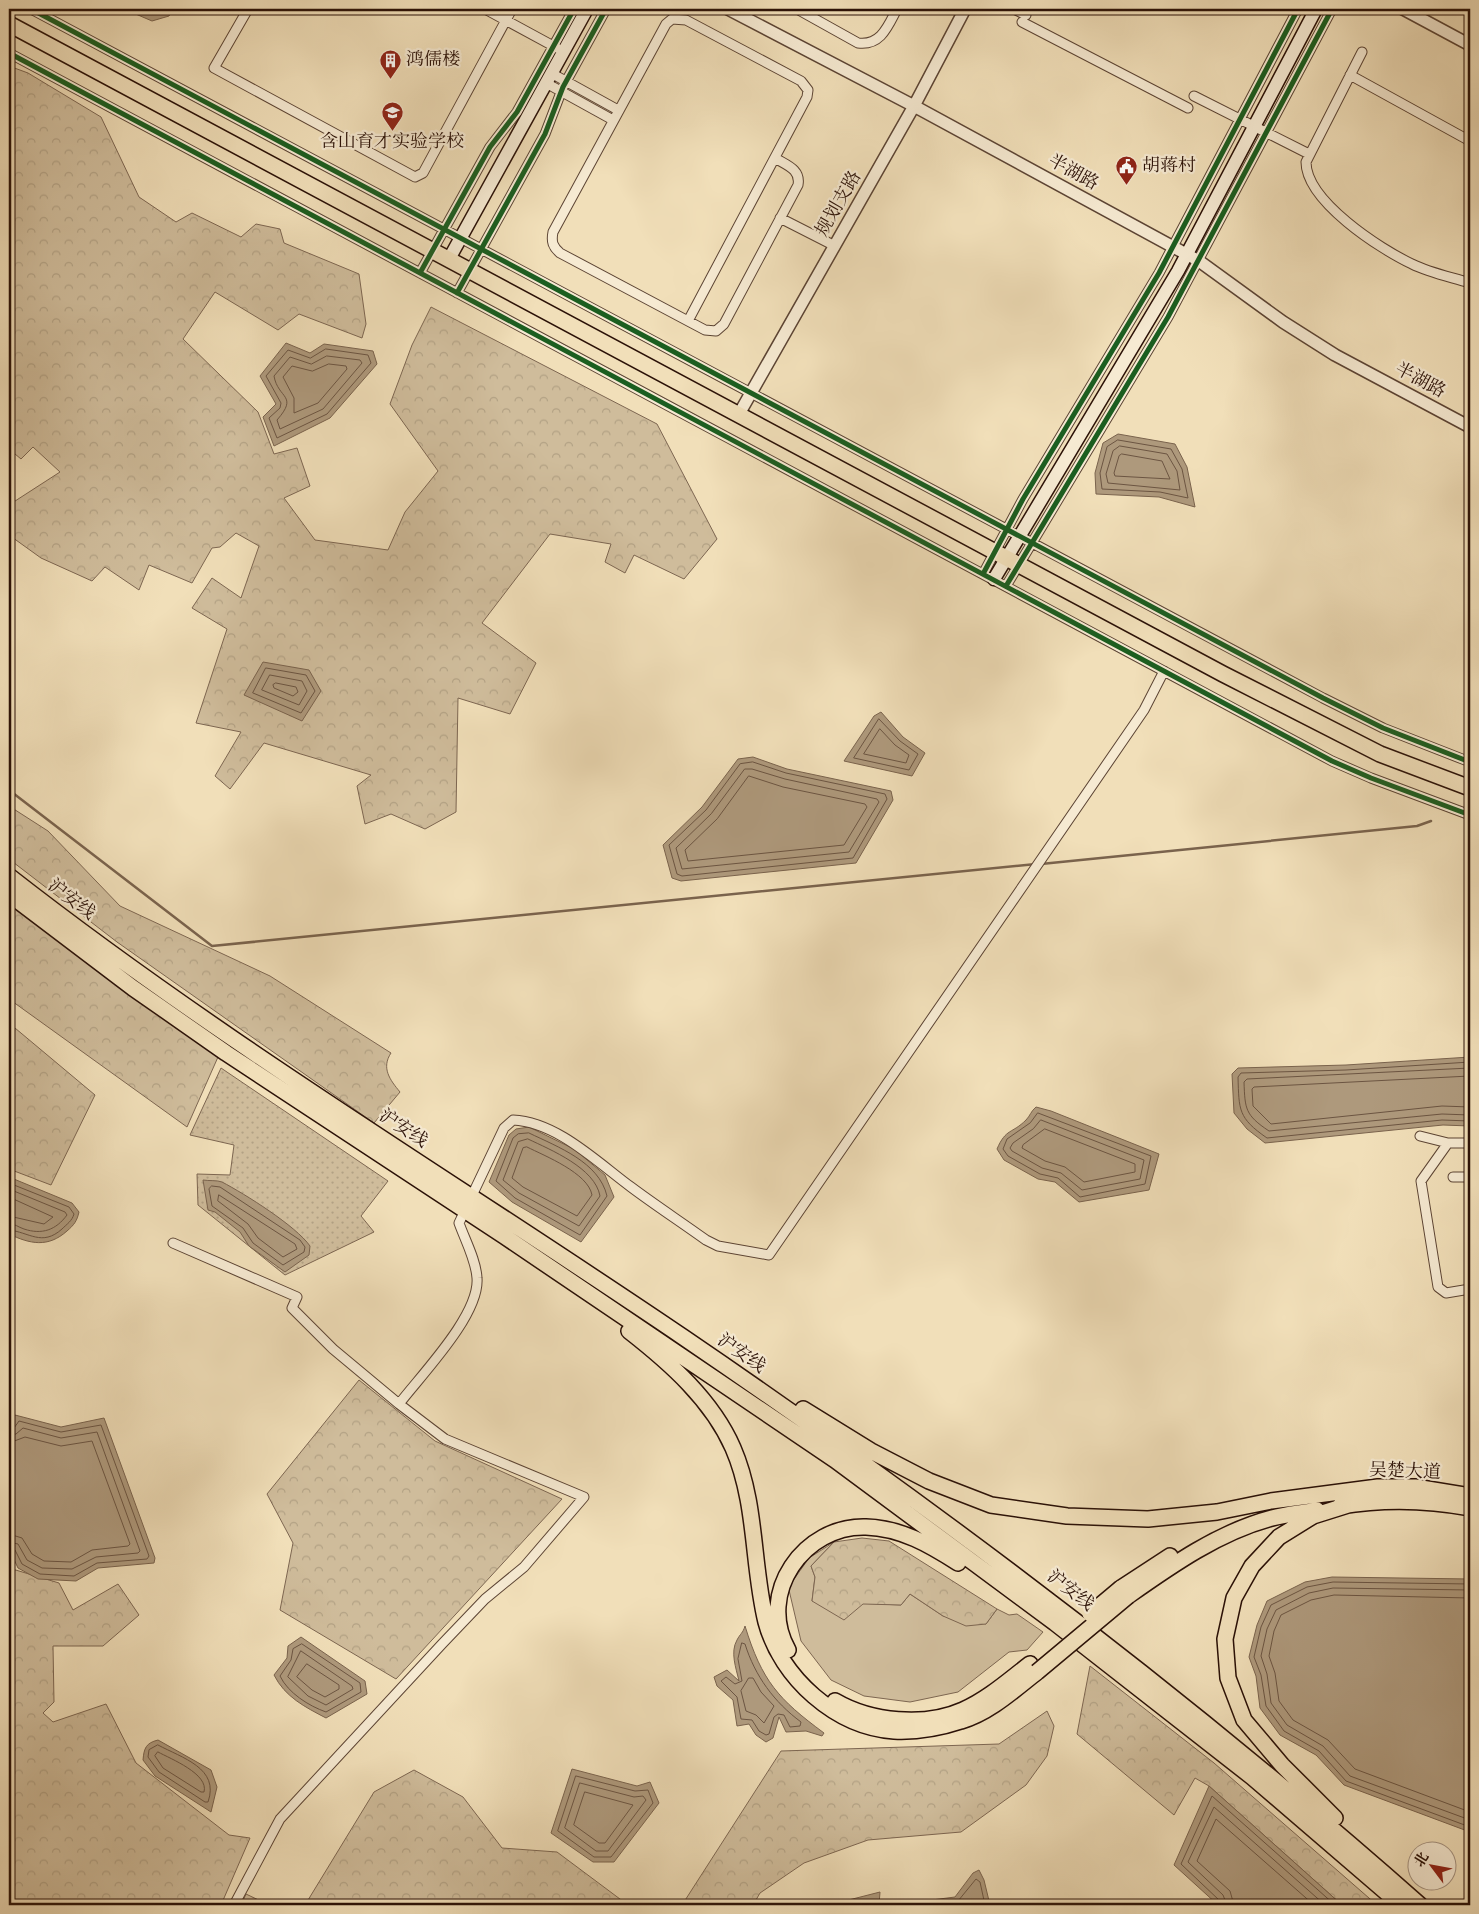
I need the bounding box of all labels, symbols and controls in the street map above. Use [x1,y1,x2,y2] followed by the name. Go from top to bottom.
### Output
[378,48,402,79] building icon: 鸿儒楼
[406,48,460,73] place label: 鸿儒楼
[380,100,404,131] school or university icon: 含山育才实验学校
[320,130,464,155] place label: 含山育才实验学校
[1043,149,1103,197] street label: 半湖路
[1114,154,1138,185] public building icon: 胡蒋村
[1142,154,1196,179] place label: 胡蒋村
[810,167,868,241] street label: 规划支路
[1390,357,1450,405] street label: 半湖路
[42,874,100,926] street label: 沪安线
[374,1104,432,1154] street label: 沪安线
[712,1328,770,1380] street label: 沪安线
[1369,1458,1441,1486] street label: 吴楚大道
[1041,1565,1099,1617] street label: 沪安线
[1406,1842,1456,1892] north arrow
[1410,1849,1434,1871] text: 北

